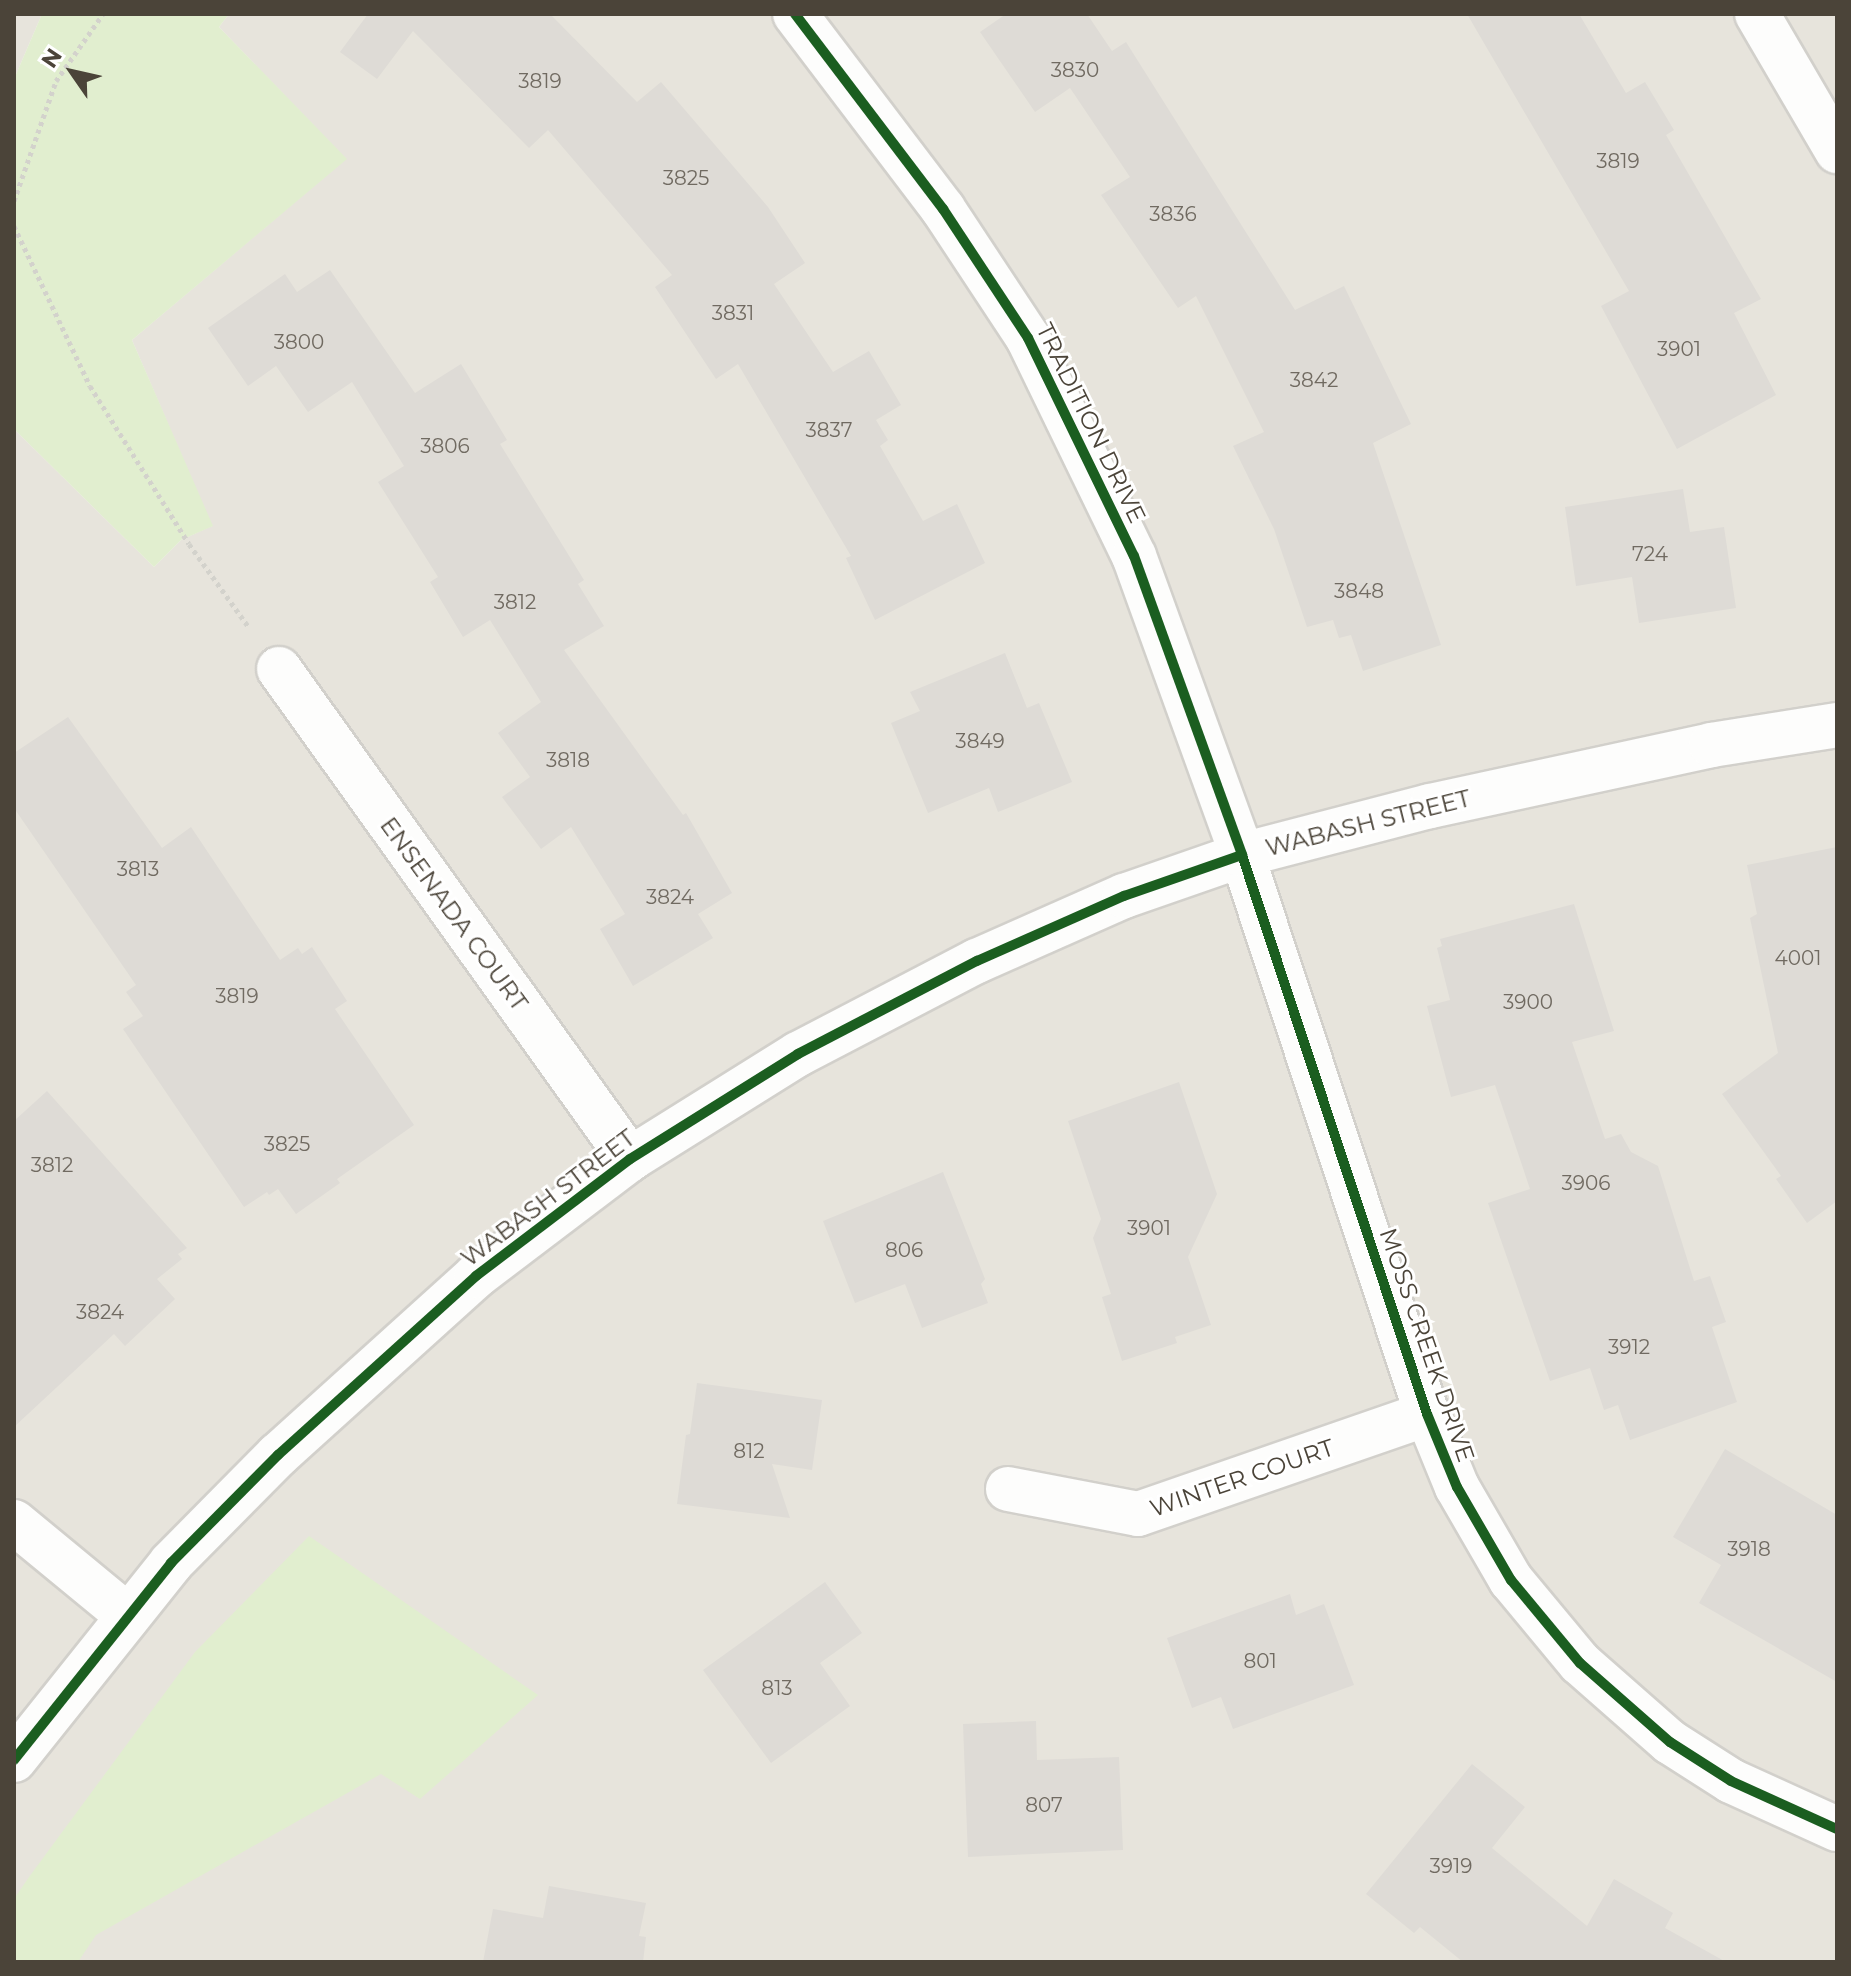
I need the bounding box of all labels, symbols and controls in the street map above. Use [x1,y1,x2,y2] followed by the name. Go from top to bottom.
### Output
[32,32,112,112] north arrow
[36,43,68,73] text: N
[1051,58,1099,82] house number: 3830
[518,69,562,93] house number: 3819
[1596,149,1640,173] house number: 3819
[663,166,709,190] house number: 3825
[1149,202,1197,226] house number: 3836
[712,301,754,325] house number: 3831
[1030,318,1152,528] street label: TRADITION DRIVE
[274,330,324,354] house number: 3800
[1657,337,1701,361] house number: 3901
[1290,368,1338,392] house number: 3842
[806,418,852,442] house number: 3837
[420,434,470,458] house number: 3806
[1632,542,1668,566] house number: 724
[1334,579,1384,603] house number: 3848
[494,590,536,614] house number: 3812
[955,729,1005,753] house number: 3849
[546,748,590,772] house number: 3818
[1262,784,1474,862] street label: WABASH STREET
[374,812,534,1016] street label: ENSENADA COURT
[117,857,159,881] house number: 3813
[646,885,694,909] house number: 3824
[1775,946,1821,970] house number: 4001
[215,984,259,1008] house number: 3819
[1503,990,1553,1014] house number: 3900
[455,1123,641,1273] street label: WABASH STREET
[264,1132,310,1156] house number: 3825
[31,1153,73,1177] house number: 3812
[1562,1171,1610,1195] house number: 3906
[1127,1216,1171,1240] house number: 3901
[1373,1224,1481,1466] street label: MOSS CREEK DRIVE
[885,1238,923,1262] house number: 806
[76,1300,124,1324] house number: 3824
[1608,1335,1650,1359] house number: 3912
[1146,1433,1338,1523] street label: WINTER COURT
[733,1439,765,1463] house number: 812
[1727,1537,1771,1561] house number: 3918
[1243,1649,1277,1673] house number: 801
[761,1676,793,1700] house number: 813
[1025,1793,1063,1817] house number: 807
[1430,1854,1472,1878] house number: 3919

